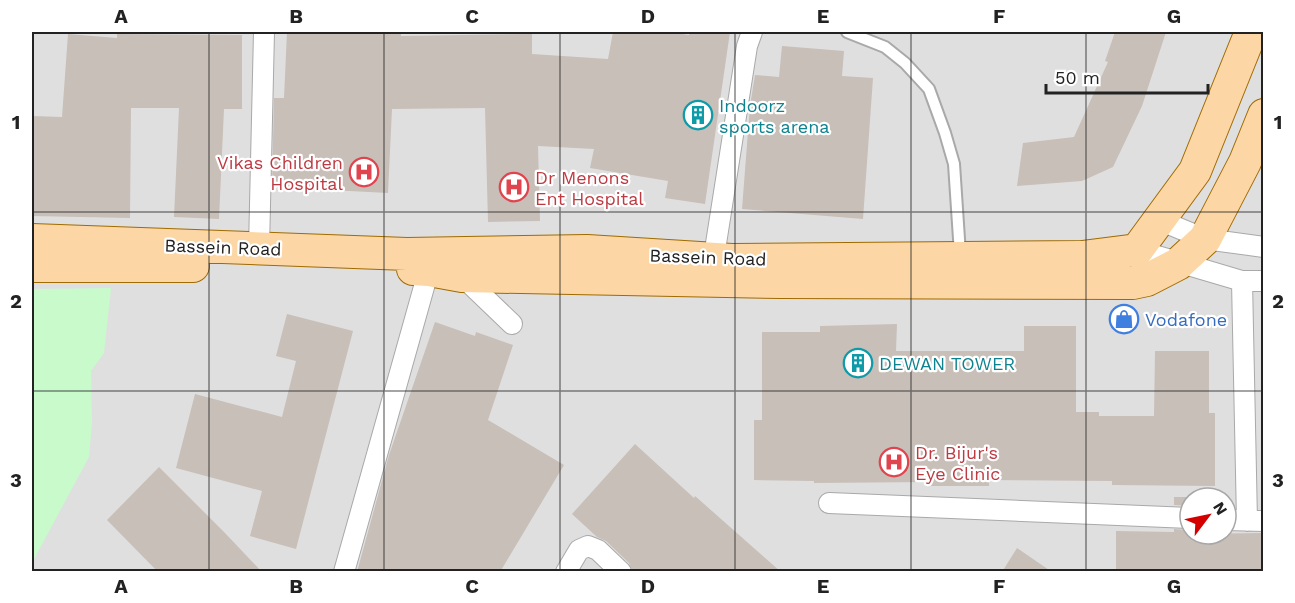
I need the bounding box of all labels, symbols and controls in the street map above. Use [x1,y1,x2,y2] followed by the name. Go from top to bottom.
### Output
[114,4,128,28] text: A
[289,4,303,28] text: B
[465,4,479,28] text: C
[641,4,655,28] text: D
[817,4,829,28] text: E
[993,4,1005,28] text: F
[1167,4,1181,28] text: G
[1046,57,1208,95] scale bar
[1055,67,1100,88] text: 50 m
[719,95,830,137] place label: Indoorz sports arena
[682,99,714,131] building icon: Indoorz sports arena
[12,110,20,134] text: 1
[1274,110,1282,134] text: 1
[217,152,343,194] place label: Vikas Children Hospital
[348,156,380,188] hospital icon: Vikas Children Hospital
[535,167,644,209] place label: Dr Menons Ent Hospital
[498,171,530,203] hospital icon: Dr Menons Ent Hospital
[164,234,282,260] street label: Bassein Road
[649,244,767,270] street label: Bassein Road
[10,289,22,313] text: 2
[1272,289,1284,313] text: 2
[1108,303,1140,335] shop icon: Vodafone
[1145,309,1227,330] place label: Vodafone
[842,347,874,379] building icon: DEWAN TOWER
[879,353,1015,374] place label: DEWAN TOWER
[915,442,1000,484] place label: Dr. Bijur's Eye Clinic
[878,446,910,478] hospital icon: Dr. Bijur's Eye Clinic
[10,468,22,492] text: 3
[1272,468,1284,492] text: 3
[1178,486,1238,546] north arrow
[1209,498,1231,518] text: N
[114,574,128,598] text: A
[289,574,303,598] text: B
[465,574,479,598] text: C
[641,574,655,598] text: D
[817,574,829,598] text: E
[993,574,1005,598] text: F
[1167,574,1181,598] text: G

